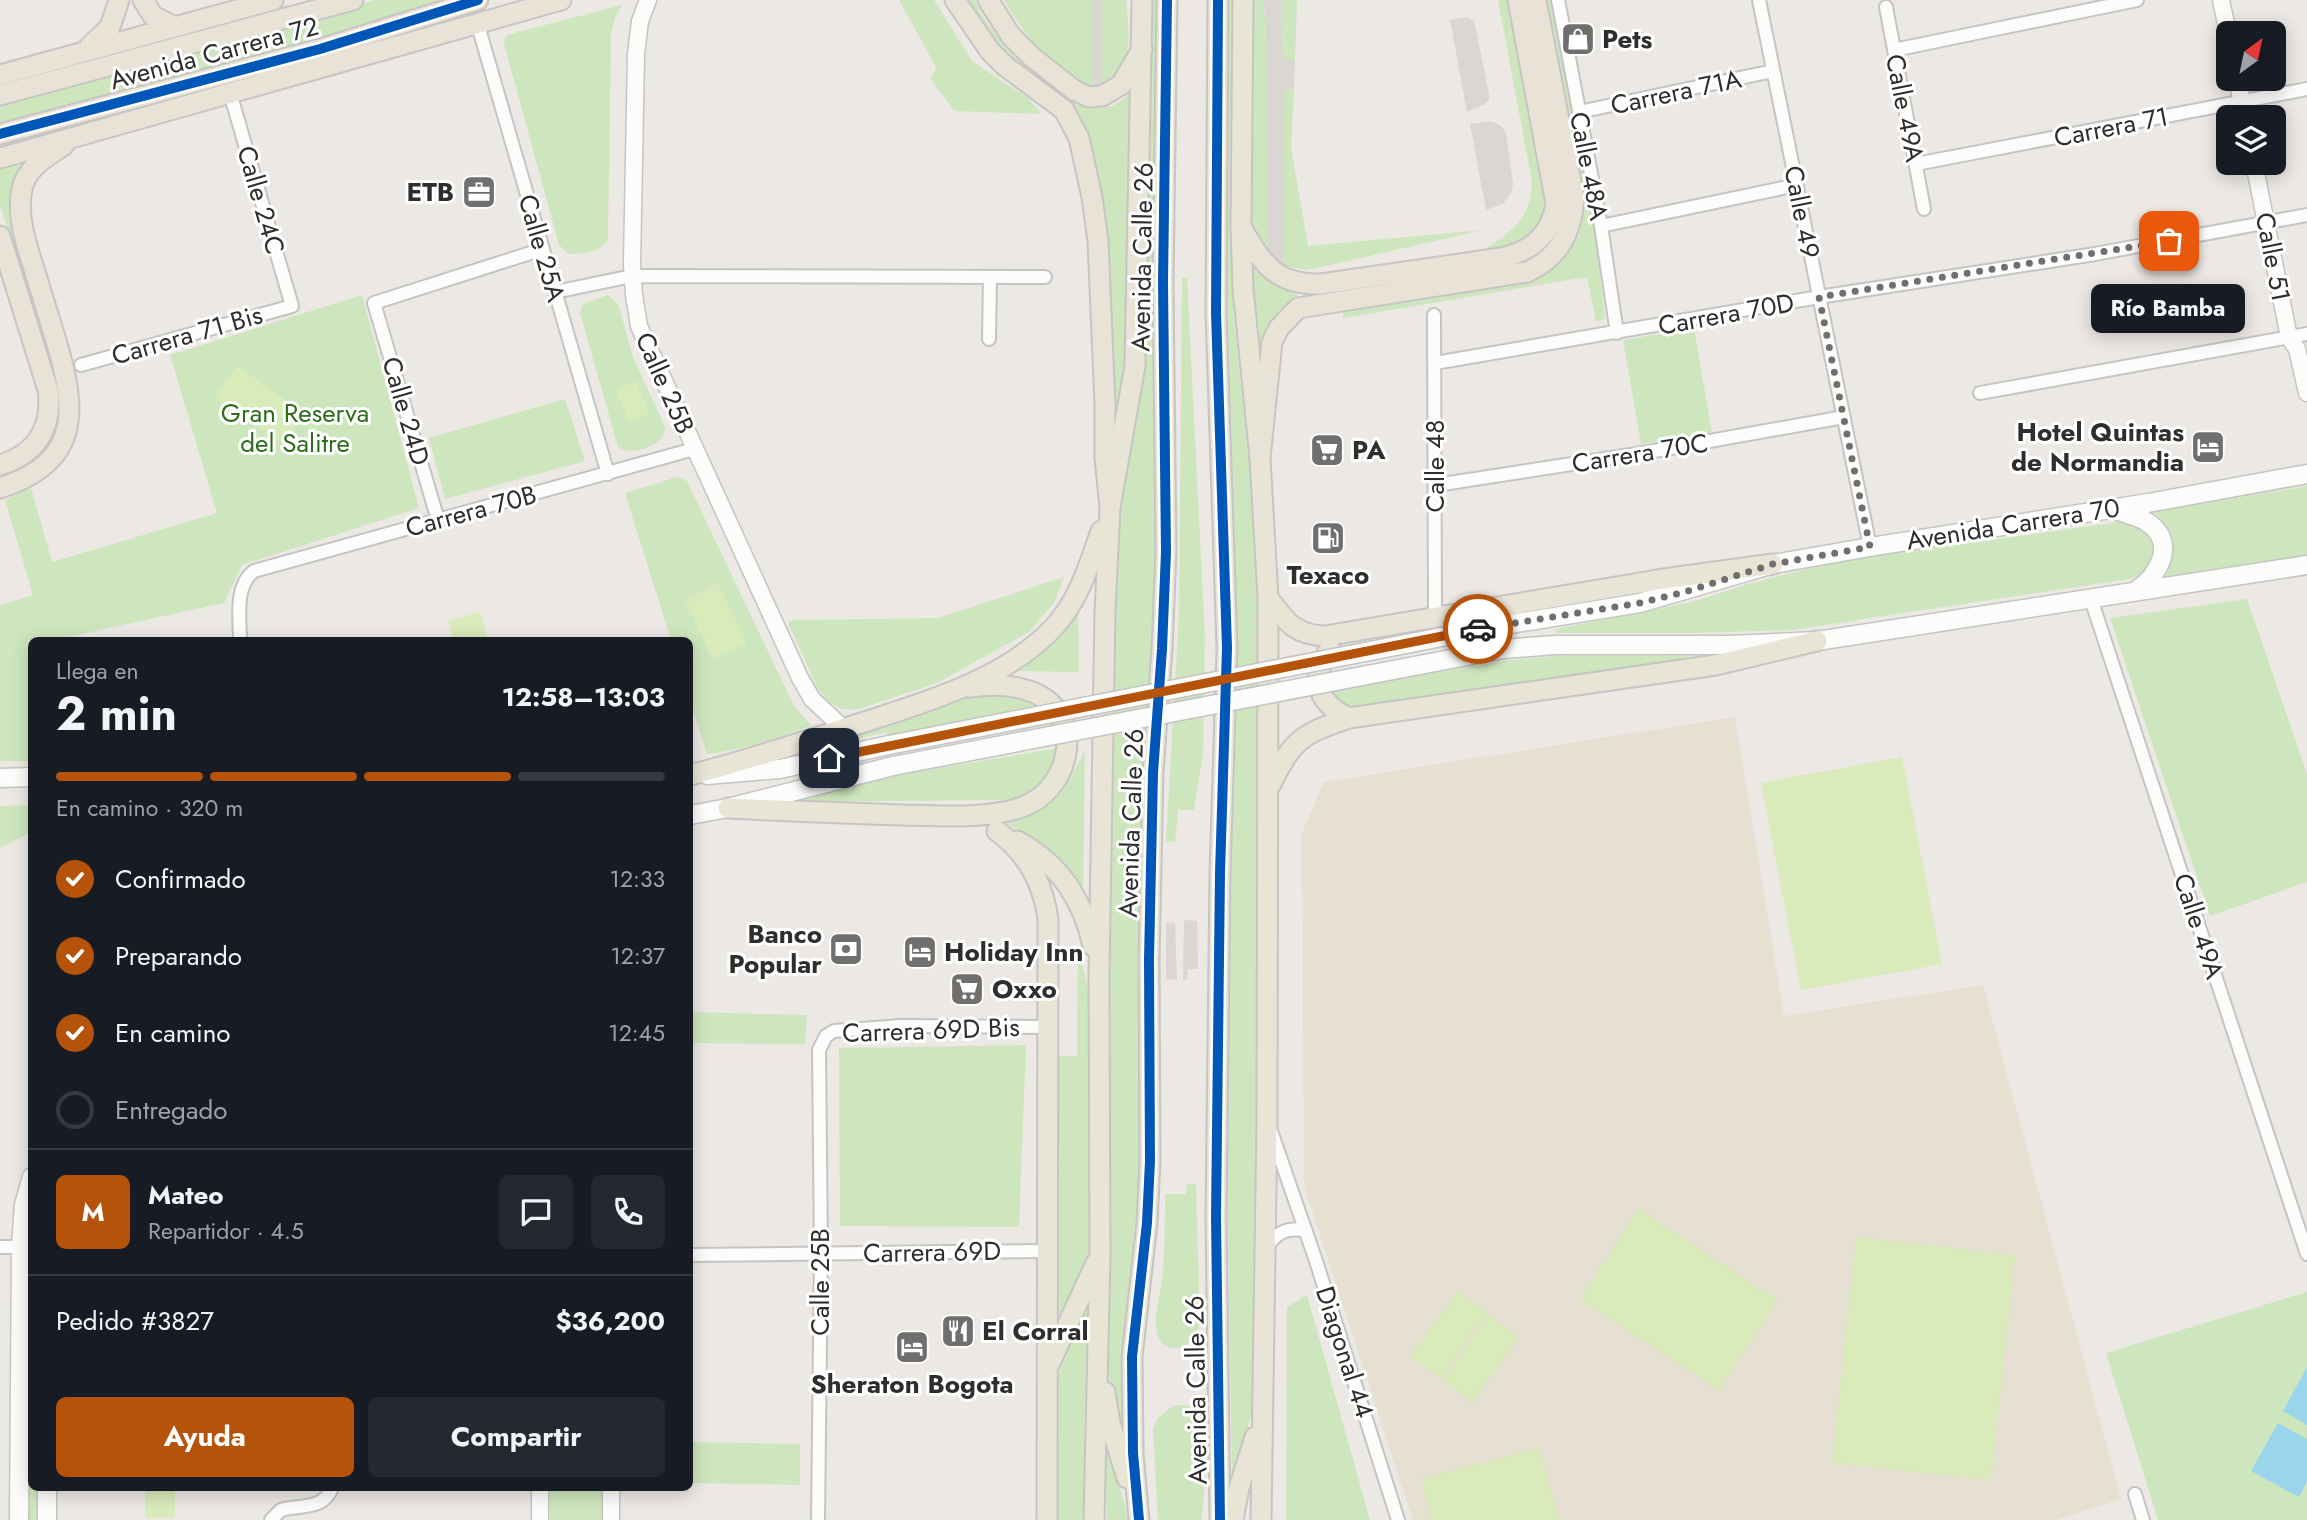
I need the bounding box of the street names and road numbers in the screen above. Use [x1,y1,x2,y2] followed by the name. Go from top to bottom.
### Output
[105,7,323,99] street label: Avenida Carrera 72
[1876,51,1934,166] street label: Calle 49A
[1607,59,1746,124] street label: Carrera 71A
[2051,97,2171,157] street label: Carrera 71
[1560,109,1618,224] street label: Calle 48A
[227,141,295,259] street label: Calle 24C
[1121,162,1163,352] street label: Avenida Calle 26
[1774,162,1830,262] street label: Calle 49
[509,190,576,307] street label: Calle 25A
[2246,209,2300,305] street label: Calle 51
[1655,283,1797,345] street label: Carrera 70D
[107,295,267,375] street label: Carrera 71 Bis
[626,326,704,440] street label: Calle 25B
[372,352,440,470] street label: Calle 24D
[1416,420,1454,512] street label: Calle 48
[1569,423,1711,483] street label: Carrera 70C
[401,475,541,547] street label: Carrera 70B
[1904,488,2122,560] street label: Avenida Carrera 70
[1109,728,1153,918] street label: Avenida Calle 26
[2164,868,2234,984] street label: Calle 49A
[842,1008,1020,1052] street label: Carrera 69D Bis
[801,1228,839,1336] street label: Calle 25B
[863,1232,1001,1272] street label: Carrera 69D
[1306,1281,1384,1423] street label: Diagonal 44
[1175,1295,1217,1485] street label: Avenida Calle 26

